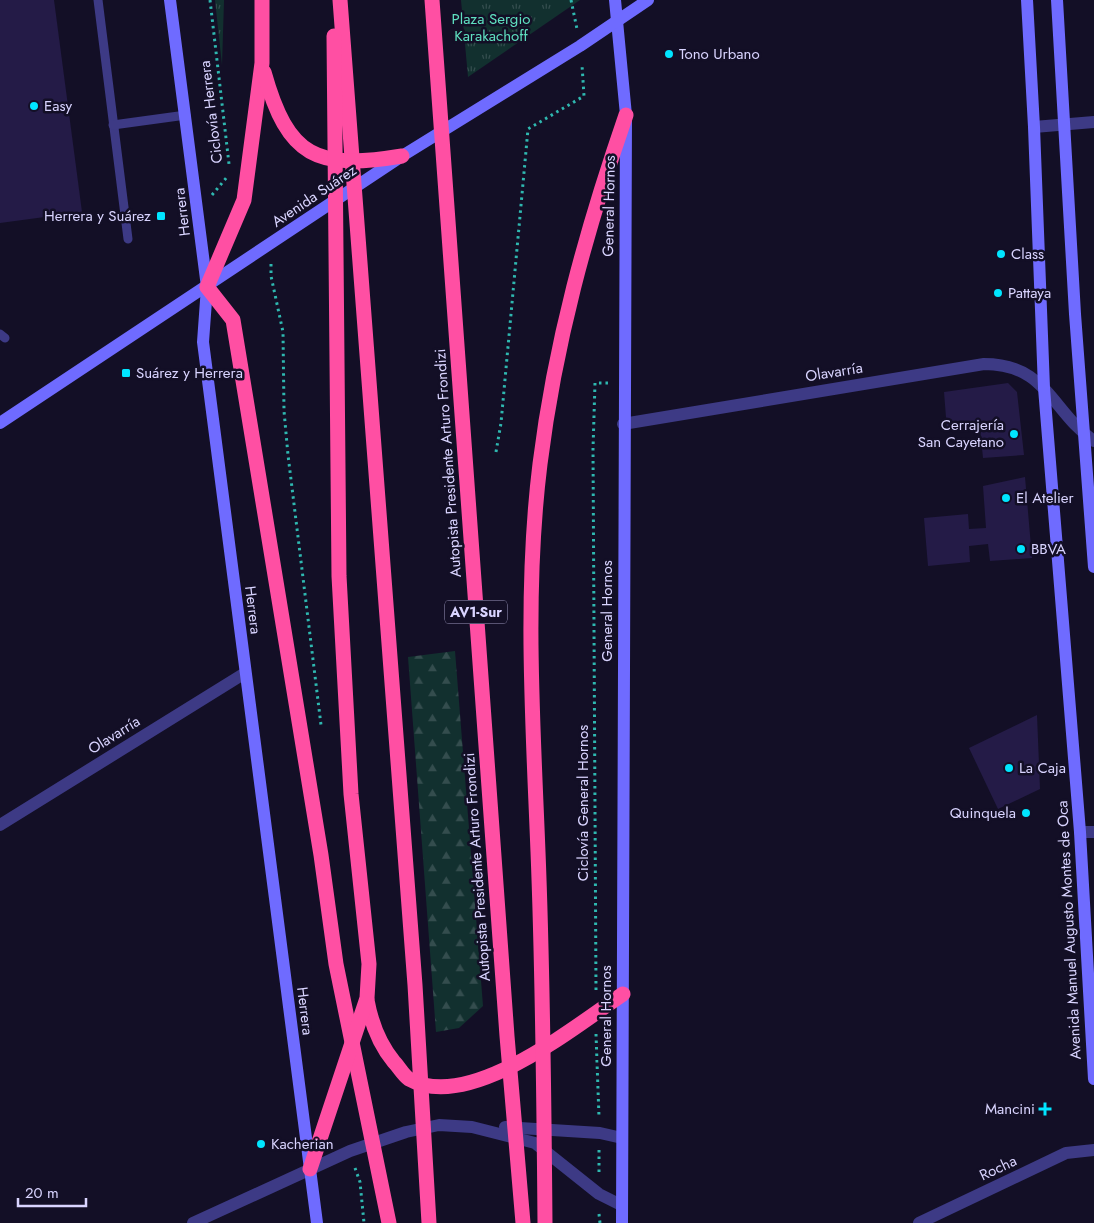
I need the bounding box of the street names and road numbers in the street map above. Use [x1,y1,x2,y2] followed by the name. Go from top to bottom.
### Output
[194,59,228,165] street label: Ciclovía Herrera
[597,155,621,257] street label: General Hornos
[267,159,361,233] street label: Avenida Suárez
[168,187,196,237] street label: Herrera
[429,348,467,578] street label: Autopista Presidente Arturo Frondizi
[804,357,864,387] street label: Olavarría
[596,560,618,662] street label: General Hornos
[239,585,267,635] street label: Herrera
[445,600,507,624] road number: AV1-Sur
[84,710,144,760] street label: Olavarría
[572,725,594,881] street label: Ciclovía General Hornos
[458,752,496,982] street label: Autopista Presidente Arturo Frondizi
[1051,800,1087,1060] street label: Avenida Manuel Augusto Montes de Oca
[595,965,617,1067] street label: General Hornos
[291,986,319,1036] street label: Herrera
[976,1150,1020,1186] street label: Rocha

